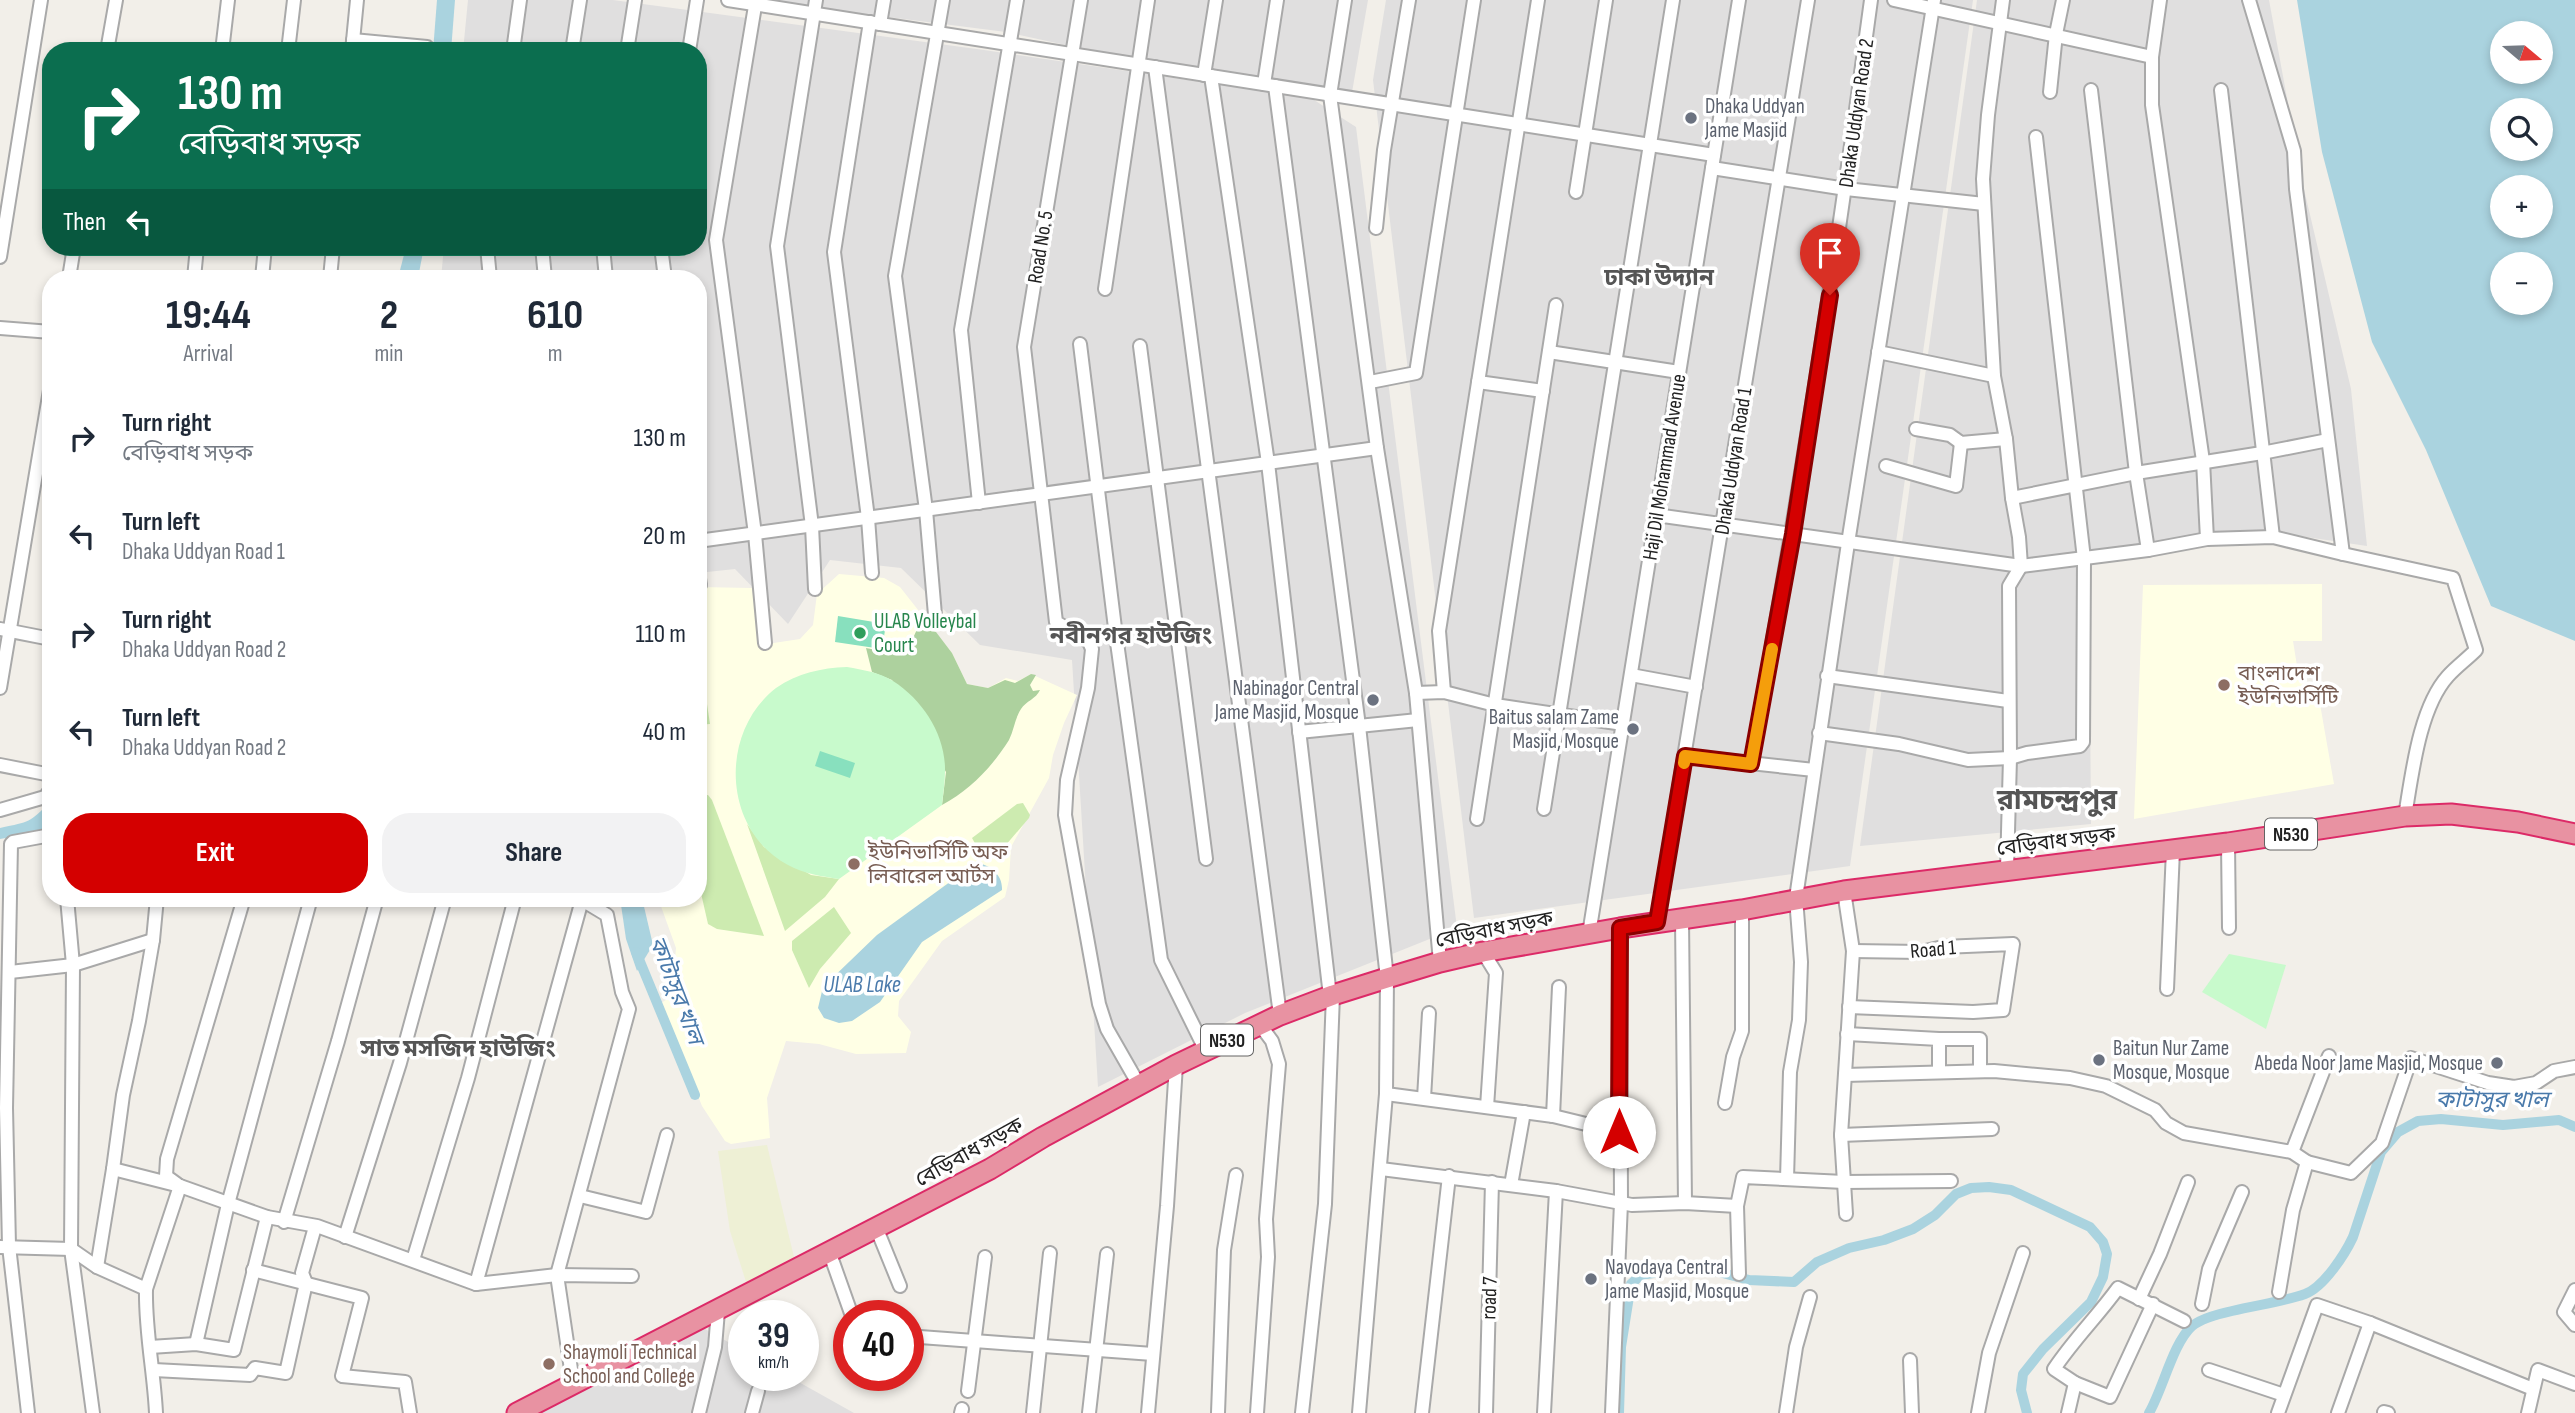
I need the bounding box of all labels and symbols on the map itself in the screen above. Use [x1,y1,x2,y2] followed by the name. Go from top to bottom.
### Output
[2490,21,2553,84] north arrow
[1834,37,1879,189] street label: Dhaka Uddyan Road 2
[1704,94,1805,143] place label: Dhaka Uddyan Jame Masjid
[1683,110,1699,126] marker: Dhaka Uddyan Jame Masjid
[1022,209,1059,285] street label: Road No. 5
[1800,223,1860,295] pin
[1603,263,1715,292] district label: ঢাকা উদ্যান
[1637,372,1692,562] street label: Haji Dil Mohammad Avenue
[1710,385,1758,536] street label: Dhaka Uddyan Road 1
[874,609,976,658] place label: ULAB Volleybal Court
[1049,621,1212,650] district label: নবীনগর হাউজিং
[852,625,868,641] marker: ULAB Volleybal Court
[2237,661,2339,710] place label: বাংলাদেশ ইউনিভার্সিটি
[1214,676,1359,725] place label: Nabinagor Central Jame Masjid, Mosque
[2216,677,2232,693] marker: বাংলাদেশ ইউনিভার্সিটি
[1365,692,1381,708] marker: Nabinagor Central Jame Masjid, Mosque
[1489,705,1619,754] place label: Baitus salam Zame Masjid, Mosque
[1625,721,1641,737] marker: Baitus salam Zame Masjid, Mosque
[1996,784,2118,817] district label: রামচন্দ্রপুর
[2265,818,2317,849] road number: N530
[1995,822,2118,861] street label: বেড়িবাধ সড়ক
[867,839,1009,889] place label: ইউনিভার্সিটি অফ লিবারেল আর্টস
[846,856,862,872] marker: ইউনিভার্সিটি অফ লিবারেল আর্টস
[1433,906,1556,953] street label: বেড়িবাধ সড়ক
[643,933,711,1052] water label: কাটাসুর খাল
[1909,935,1958,964] street label: Road 1
[823,971,901,999] water label: ULAB Lake
[1201,1024,1253,1056] road number: N530
[359,1034,556,1063] district label: সাত মসজিদ হাউজিং
[2113,1036,2230,1085] place label: Baitun Nur Zame Mosque, Mosque
[2254,1051,2483,1076] place label: Abeda Noor Jame Masjid, Mosque
[2091,1052,2107,1068] marker: Baitun Nur Zame Mosque, Mosque
[2489,1055,2505,1071] marker: Abeda Noor Jame Masjid, Mosque
[2435,1086,2553,1114] water label: কাটাসুর খাল
[1582,1095,1656,1169] position arrow
[911,1112,1029,1192] street label: বেড়িবাধ সড়ক
[1604,1255,1749,1304] place label: Navodaya Central Jame Masjid, Mosque
[1583,1271,1599,1287] marker: Navodaya Central Jame Masjid, Mosque
[1476,1276,1503,1320] street label: road 7
[833,1300,924,1391] speed limit sign: 40
[563,1340,697,1389] place label: Shaymoli Technical School and College
[541,1356,557,1372] marker: Shaymoli Technical School and College

